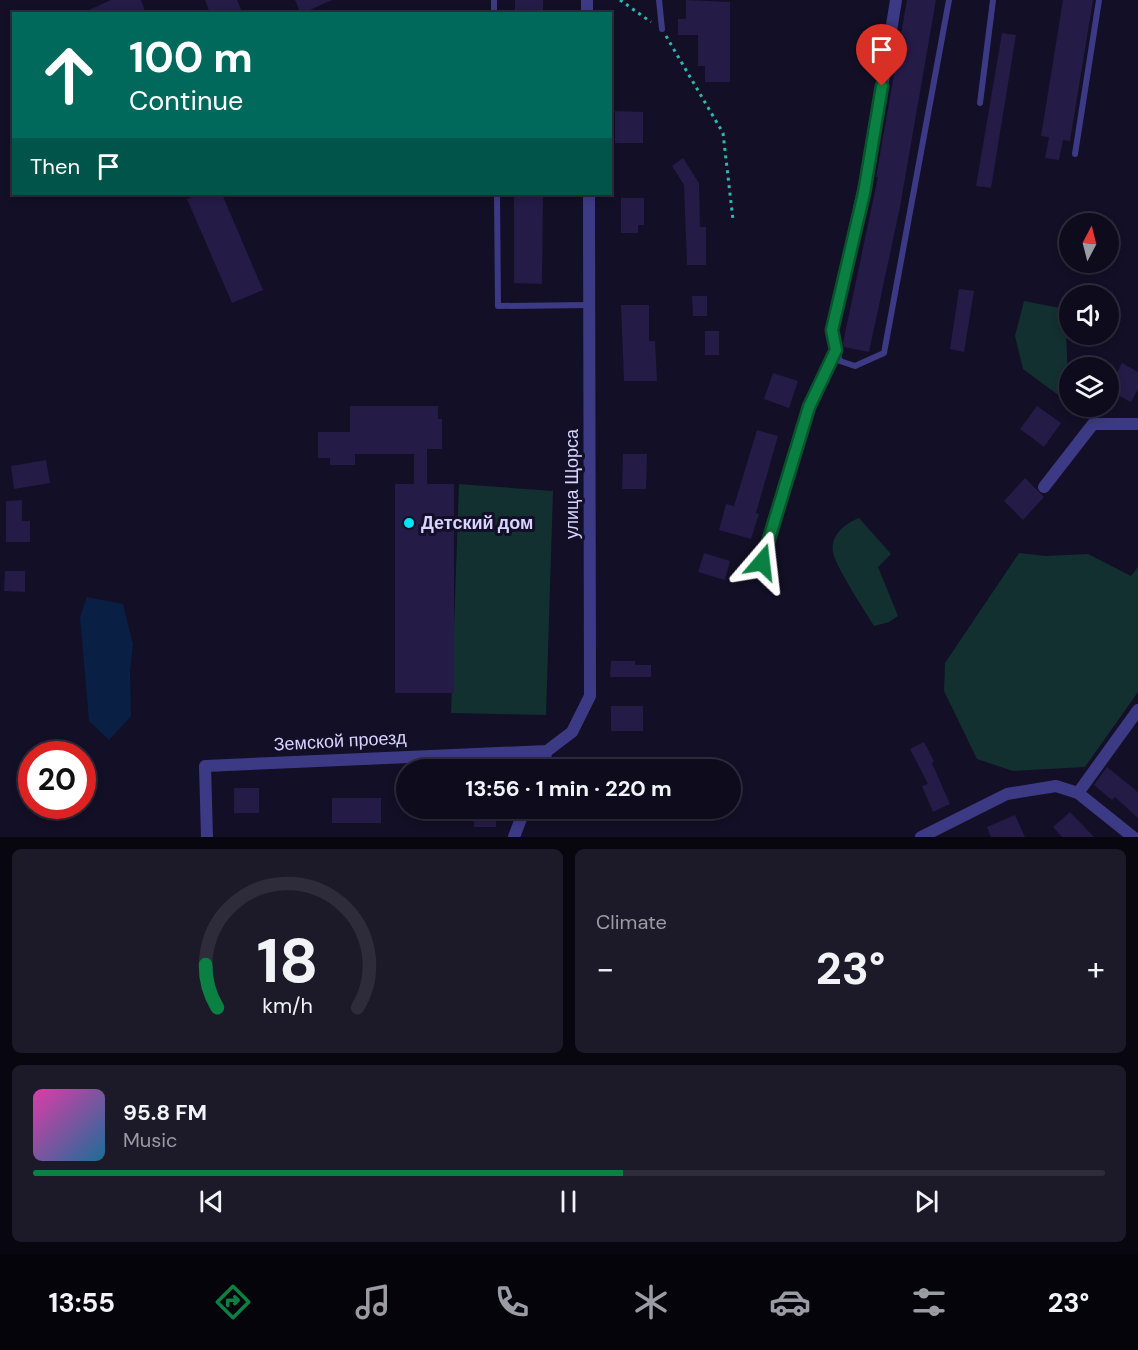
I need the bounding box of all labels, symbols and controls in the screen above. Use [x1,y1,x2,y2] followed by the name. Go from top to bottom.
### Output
[856,24,907,86] pin
[129,30,253,85] text: 100 m
[865,33,898,66] icon: arrive
[30,36,108,114] icon: ahead
[129,83,243,118] text: Continue
[92,150,125,183] icon: arrive
[30,152,80,181] text: Then
[1059,213,1119,273] north arrow
[1059,213,1119,417] map controls
[1059,285,1119,345] button: sound
[1059,357,1119,417] button: layers
[560,428,584,539] street label: улица Щорса
[421,511,533,535] place label: Детский дом
[402,516,416,530] marker: Детский дом
[730,530,794,594] position arrow
[273,726,407,756] street label: Земской проезд
[18,741,96,819] speed limit sign: 20
[465,774,672,803] text: 13:56 · 1 min · 220 m
[596,909,667,935] text: Climate
[256,920,319,1001] text: 18
[816,939,885,998] text: 23°
[596,947,614,990] text: −
[1087,947,1105,990] text: +
[262,992,313,1020] text: km/h
[123,1098,207,1127] text: 95.8 FM
[123,1127,178,1153] text: Music
[195,1185,228,1218] icon: previous
[552,1185,585,1218] icon: pause
[910,1185,943,1218] icon: next
[212,1281,254,1323] icon: directions
[352,1281,394,1323] icon: music
[491,1281,533,1323] icon: phone
[630,1281,672,1323] icon: climate
[769,1281,811,1323] icon: car
[908,1281,950,1323] icon: filters
[49,1285,115,1320] text: 13:55
[1048,1285,1089,1320] text: 23°

